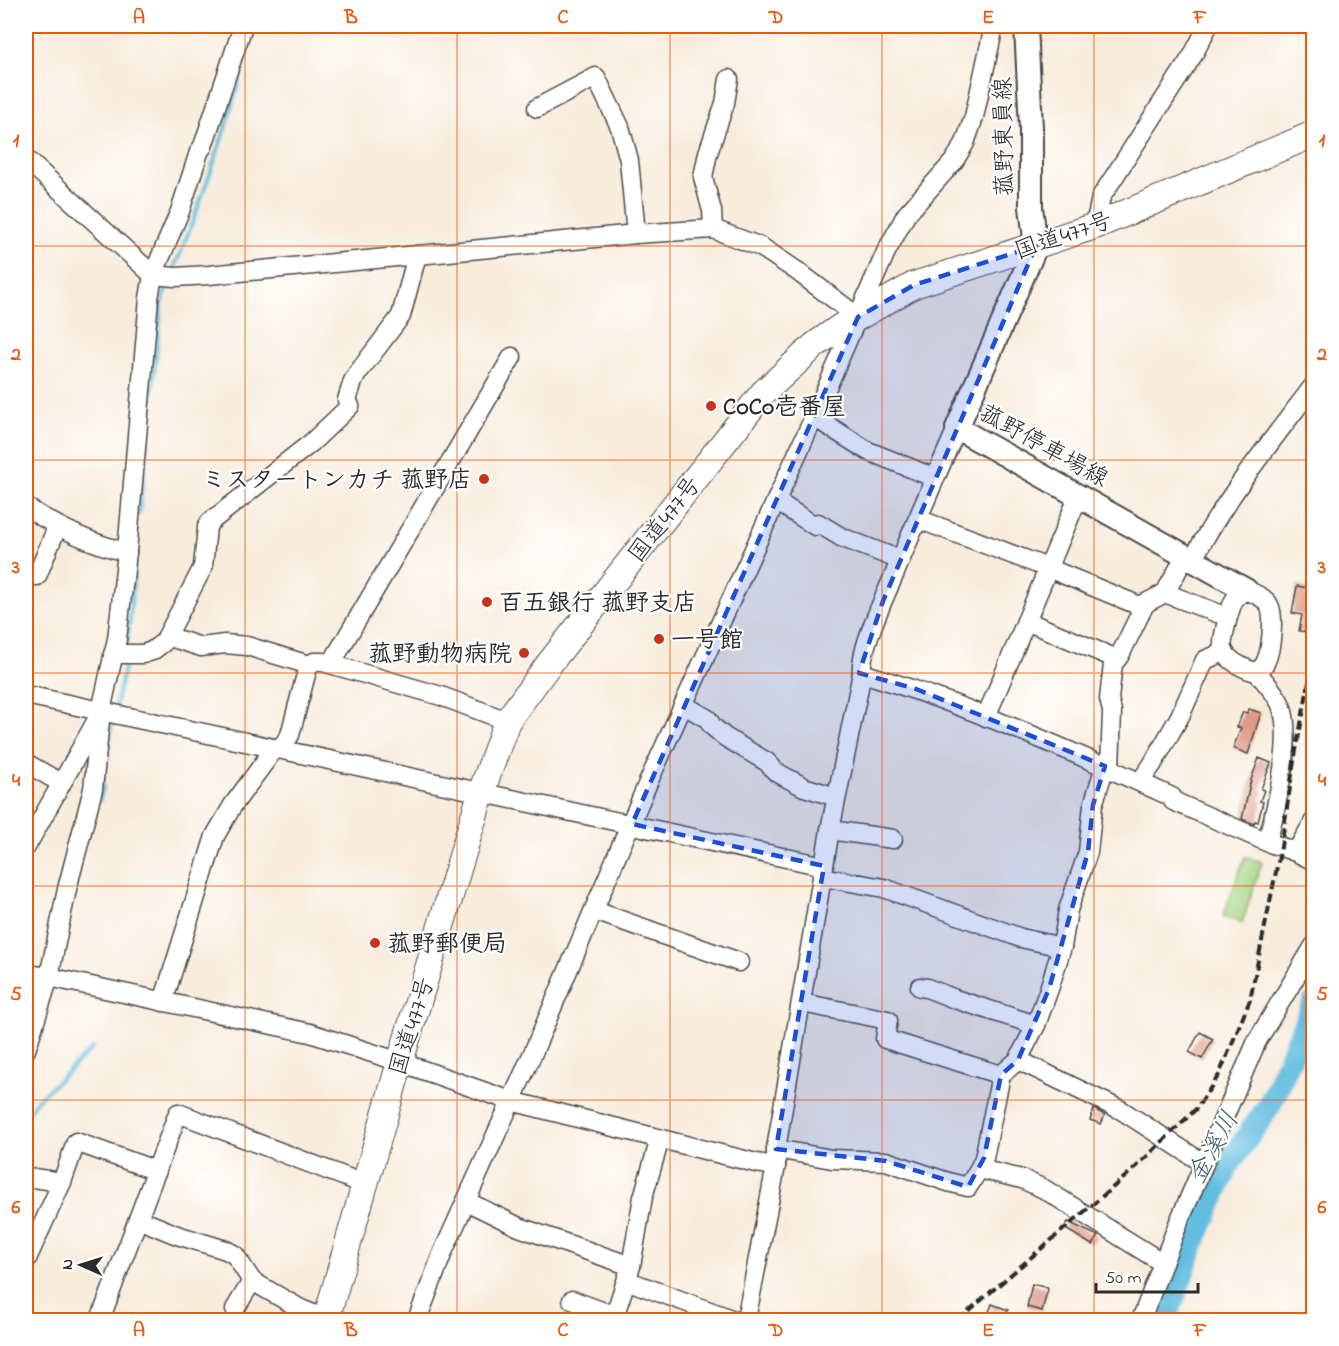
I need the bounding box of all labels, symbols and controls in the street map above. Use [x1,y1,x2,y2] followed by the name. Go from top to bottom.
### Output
[133,4,145,33] text: A
[343,4,358,33] text: B
[558,4,569,33] text: C
[768,4,783,33] text: D
[982,4,994,33] text: E
[1193,4,1207,33] text: F
[987,77,1024,197] street label: 菰野東員線
[13,127,20,156] text: 1
[1319,127,1326,156] text: 1
[1010,204,1118,270] street label: 国道477号
[10,341,21,370] text: 2
[1316,341,1327,370] text: 2
[723,391,846,426] place label: CoCo壱番屋
[971,397,1114,497] street label: 菰野停車場線
[704,399,718,413] marker: CoCo壱番屋
[202,464,472,499] place label: ミスタートンカチ 菰野店
[621,470,711,571] street label: 国道477号
[477,472,491,486] marker: ミスタートンカチ 菰野店
[11,554,20,583] text: 3
[1317,554,1326,583] text: 3
[499,587,697,622] place label: 百五銀行 菰野支店
[480,595,494,609] marker: 百五銀行 菰野支店
[671,624,743,659] place label: 一号館
[652,632,666,646] marker: 一号館
[368,638,512,673] place label: 菰野動物病院
[517,646,531,660] marker: 菰野動物病院
[12,767,21,796] text: 4
[1318,767,1327,796] text: 4
[387,928,507,963] place label: 菰野郵便局
[368,936,382,950] marker: 菰野郵便局
[382,973,445,1080] street label: 国道477号
[10,981,22,1010] text: 5
[1316,981,1328,1010] text: 5
[1179,1105,1250,1192] water label: 金溪川
[12,1194,21,1223] text: 6
[1318,1194,1327,1223] text: 6
[51,1235,111,1295] north arrow
[1096,1256,1198,1294] scale bar
[56,1258,80,1270] text: N
[1105,1266,1142,1292] text: 50 m
[133,1317,145,1346] text: A
[343,1317,358,1346] text: B
[558,1317,569,1346] text: C
[768,1317,783,1346] text: D
[982,1317,994,1346] text: E
[1193,1317,1207,1346] text: F

